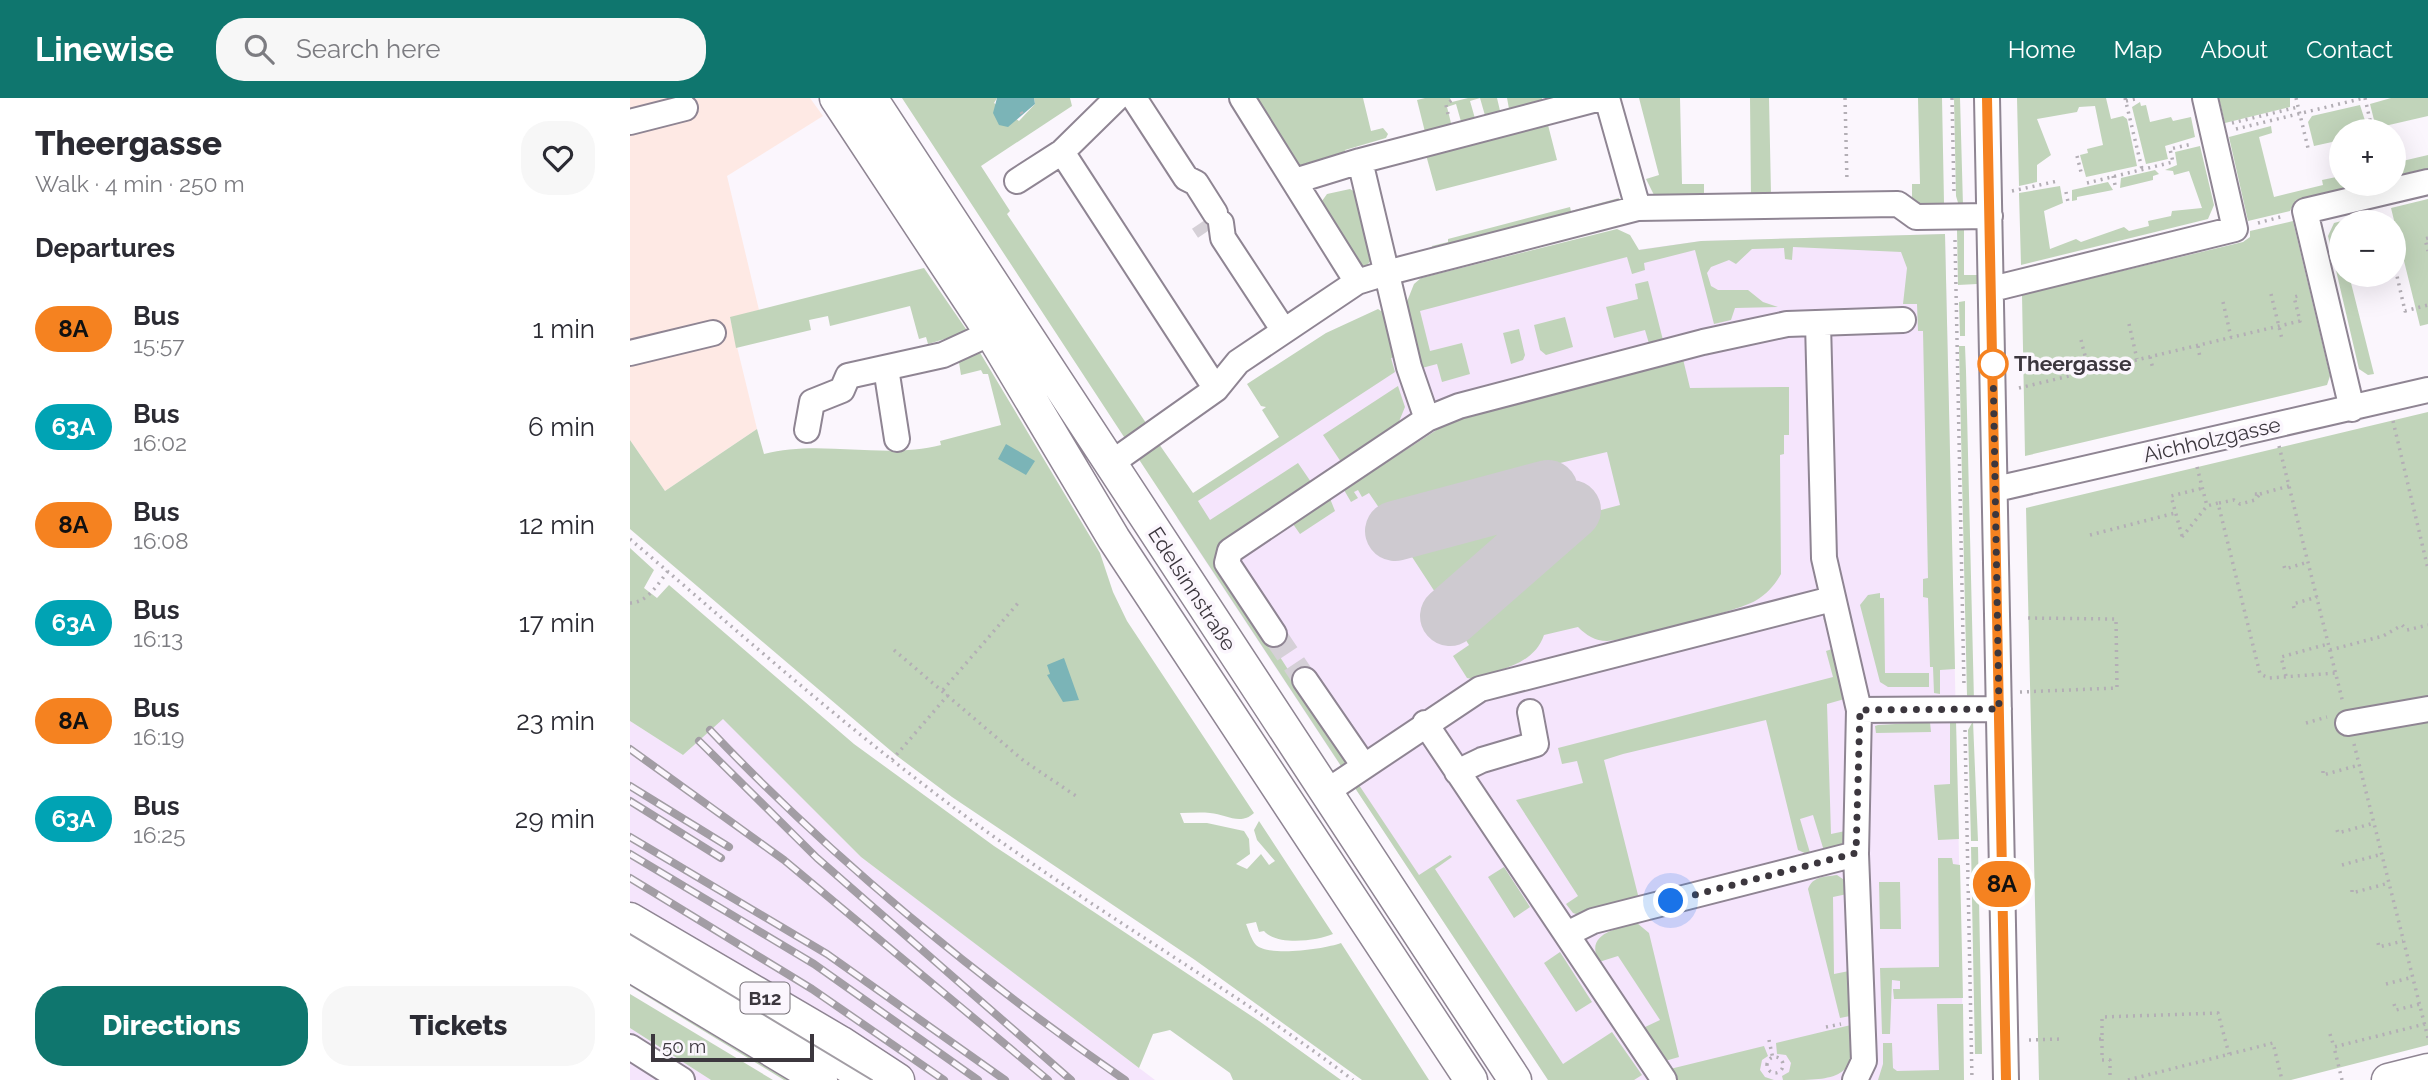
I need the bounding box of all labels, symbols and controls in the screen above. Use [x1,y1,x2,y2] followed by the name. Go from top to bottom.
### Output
[216,18,706,81] search box
[35,30,174,69] text: Linewise
[240,30,278,68] icon: search
[296,34,440,64] text: Search here
[2008,35,2076,64] text: Home
[2114,35,2162,64] text: Map
[2200,35,2268,64] text: About
[2306,35,2393,64] text: Contact
[2329,119,2406,287] map controls
[2329,119,2406,196] button: +
[521,121,595,195] button: heart
[35,124,222,163] text: Theergasse
[35,170,245,197] text: Walk · 4 min · 250 m
[2329,210,2406,287] button: −
[35,233,175,263] text: Departures
[133,301,180,331] text: Bus
[58,314,89,343] text: 8A
[533,314,595,344] text: 1 min
[133,331,184,358] text: 15:57
[1978,349,2008,379] marker: Theergasse
[2014,351,2132,376] place label: Theergasse
[133,399,180,429] text: Bus
[52,412,95,441] text: 63A
[528,412,595,442] text: 6 min
[2141,412,2283,467] street label: Aichholzgasse
[133,429,187,456] text: 16:02
[133,497,180,527] text: Bus
[58,510,89,539] text: 8A
[519,510,595,540] text: 12 min
[1143,522,1242,655] street label: Edelsinnstraße
[133,527,189,554] text: 16:08
[133,595,180,625] text: Bus
[52,608,95,637] text: 63A
[519,608,595,638] text: 17 min
[133,625,183,652] text: 16:13
[133,693,180,723] text: Bus
[58,706,89,735] text: 8A
[516,706,595,736] text: 23 min
[133,723,184,750] text: 16:19
[133,791,180,821] text: Bus
[52,804,95,833] text: 63A
[515,804,595,834] text: 29 min
[133,821,186,848] text: 16:25
[1970,861,2034,907] line badge: 8A
[1987,869,2017,898] text: 8A
[1653,883,1688,918] your location
[740,983,790,1014] road number: B12
[35,986,308,1066] button: Directions
[322,986,595,1066] button: Tickets
[651,1031,814,1063] scale bar
[662,1035,706,1057] text: 50 m

